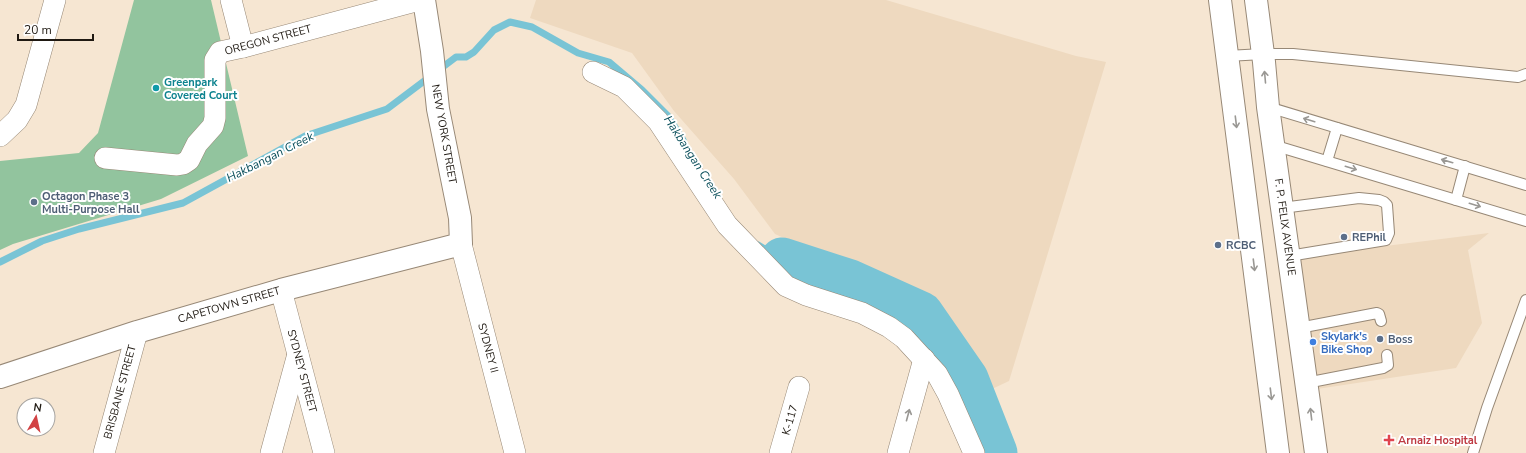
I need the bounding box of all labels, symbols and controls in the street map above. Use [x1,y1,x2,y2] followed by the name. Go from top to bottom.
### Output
[18,16,93,42] scale bar
[223,21,314,59] street label: OREGON STREET
[24,22,52,38] text: 20 m
[1262,71,1269,84] one-way arrow
[164,75,238,103] place label: Greenpark Covered Court
[151,83,161,93] marker: Greenpark Covered Court
[428,83,460,185] street label: NEW YORK STREET
[660,112,726,202] water label: Hakbangan Creek
[1232,115,1240,128] one-way arrow
[1303,116,1316,123] one-way arrow
[224,128,317,186] water label: Hakbangan Creek
[1441,157,1454,164] one-way arrow
[1344,165,1357,172] one-way arrow
[1271,177,1299,277] street label: F. P. FELIX AVENUE
[42,189,140,217] place label: Octagon Phase 3 Multi-Purpose Hall
[29,197,39,207] marker: Octagon Phase 3 Multi-Purpose Hall
[1469,202,1482,209] one-way arrow
[1352,230,1387,245] place label: REPhil
[1339,232,1349,242] marker: REPhil
[1226,238,1257,253] place label: RCBC
[1213,240,1223,250] marker: RCBC
[1250,258,1258,271] one-way arrow
[176,283,282,327] street label: CAPETOWN STREET
[474,321,502,375] street label: SYDNEY II
[284,328,320,414] street label: SYDNEY STREET
[1321,329,1373,357] place label: Skylark's Bike Shop
[1388,332,1413,347] place label: Boss
[1375,334,1385,344] marker: Boss
[1308,337,1318,347] marker: Skylark's Bike Shop
[100,343,140,441] street label: BRISBANE STREET
[1267,387,1275,400] one-way arrow
[16,397,56,437] north arrow
[32,400,43,416] text: N
[779,403,801,437] street label: K-117
[1307,408,1315,421] one-way arrow
[905,409,913,422] one-way arrow
[1398,433,1478,448] place label: Arnaiz Hospital
[1383,434,1395,446] marker: Arnaiz Hospital

